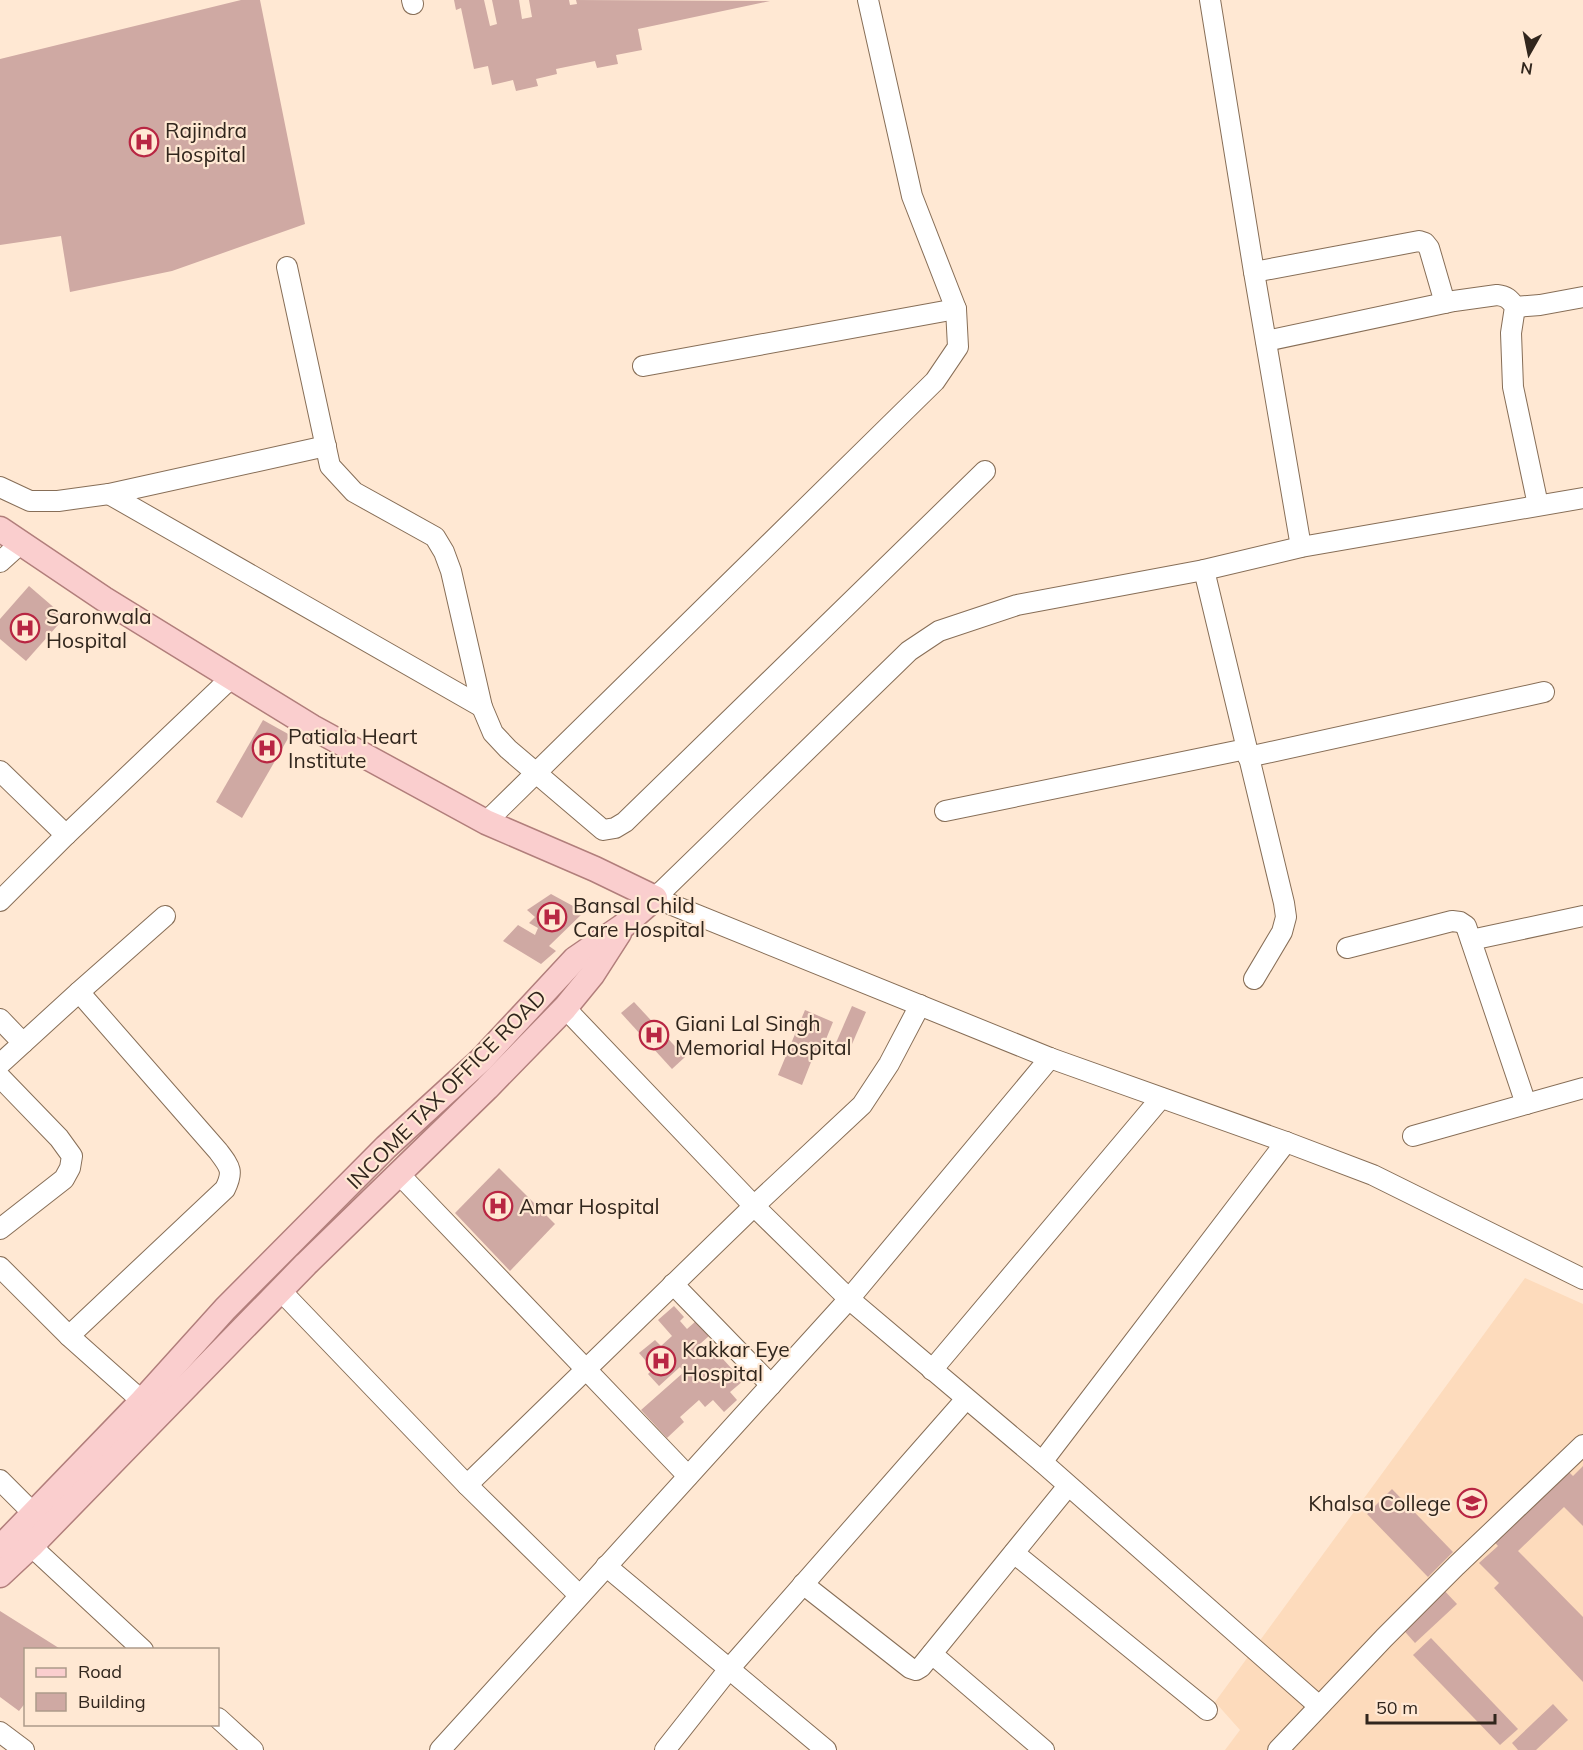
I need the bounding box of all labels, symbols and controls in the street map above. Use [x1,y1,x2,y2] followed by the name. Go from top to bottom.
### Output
[1499,24,1559,84] north arrow
[1519,58,1534,80] text: N
[165,117,247,167] place label: Rajindra Hospital
[128,126,160,158] hospital icon: Rajindra Hospital
[46,603,152,653] place label: Saronwala Hospital
[9,612,41,644] hospital icon: Saronwala Hospital
[288,723,417,773] place label: Patiala Heart Institute
[251,732,283,764] hospital icon: Patiala Heart Institute
[573,892,705,942] place label: Bansal Child Care Hospital
[536,901,568,933] hospital icon: Bansal Child Care Hospital
[341,984,551,1194] street label: INCOME TAX OFFICE ROAD
[675,1010,852,1060] place label: Giani Lal Singh Memorial Hospital
[638,1019,670,1051] hospital icon: Giani Lal Singh Memorial Hospital
[482,1190,514,1222] hospital icon: Amar Hospital
[519,1193,660,1219] place label: Amar Hospital
[682,1336,790,1386] place label: Kakkar Eye Hospital
[645,1345,677,1377] hospital icon: Kakkar Eye Hospital
[1456,1487,1488,1519] school or university icon: Khalsa College
[1308,1490,1451,1516] place label: Khalsa College
[24,1648,219,1726] legend
[78,1660,122,1683] text: Road
[1367,1687,1494,1725] scale bar
[78,1690,146,1713] text: Building
[1376,1696,1418,1719] text: 50 m

